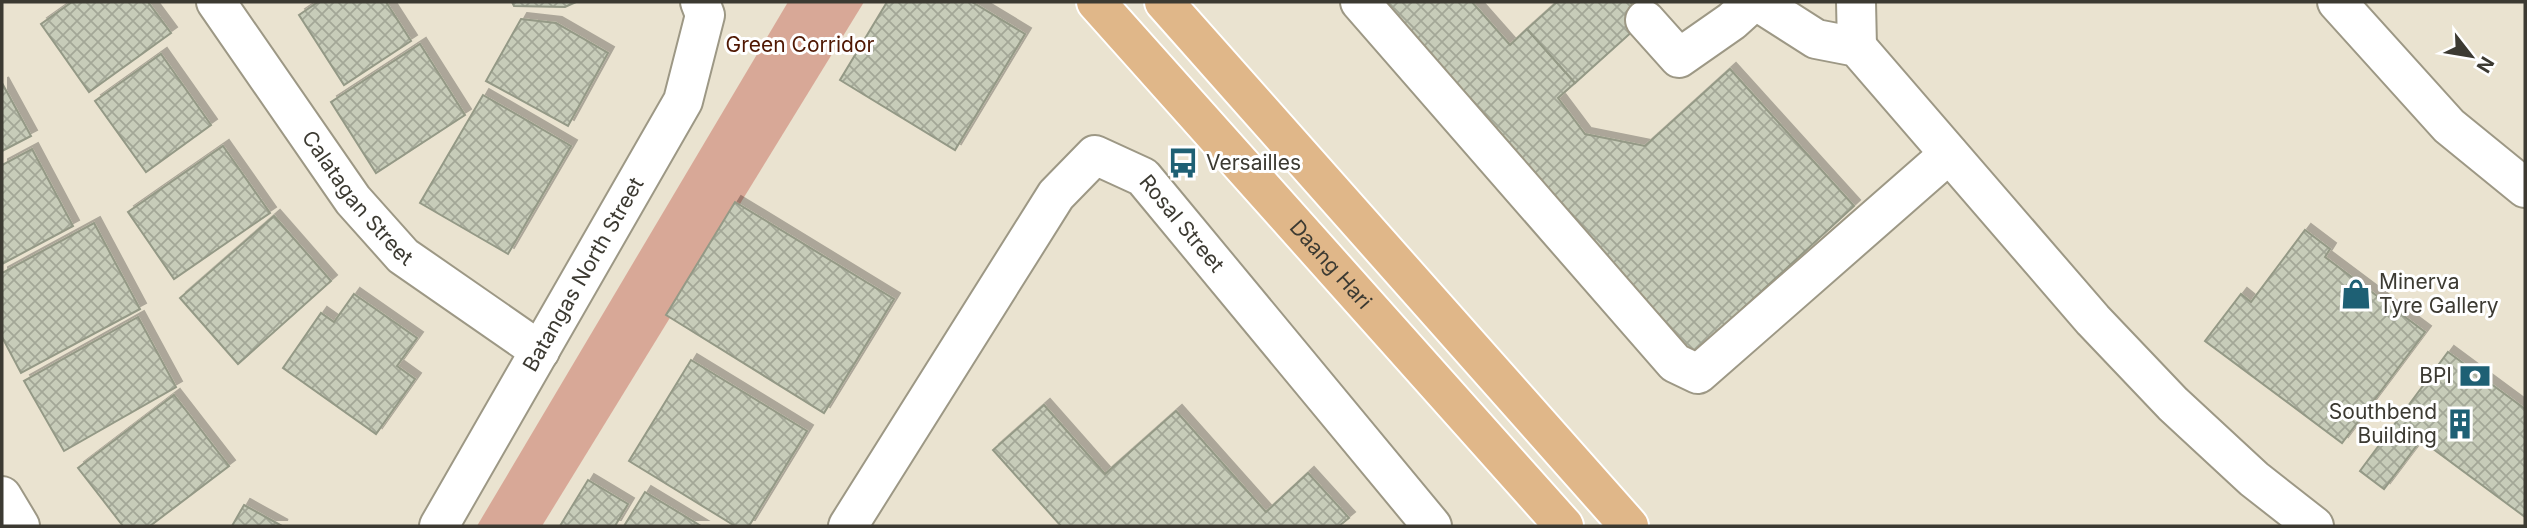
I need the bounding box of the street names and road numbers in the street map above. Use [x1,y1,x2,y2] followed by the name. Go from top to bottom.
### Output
[297,126,418,271] street label: Calatagan Street
[1134,169,1230,277] street label: Rosal Street
[517,173,649,376] street label: Batangas North Street
[1285,215,1377,314] street label: Daang Hari

